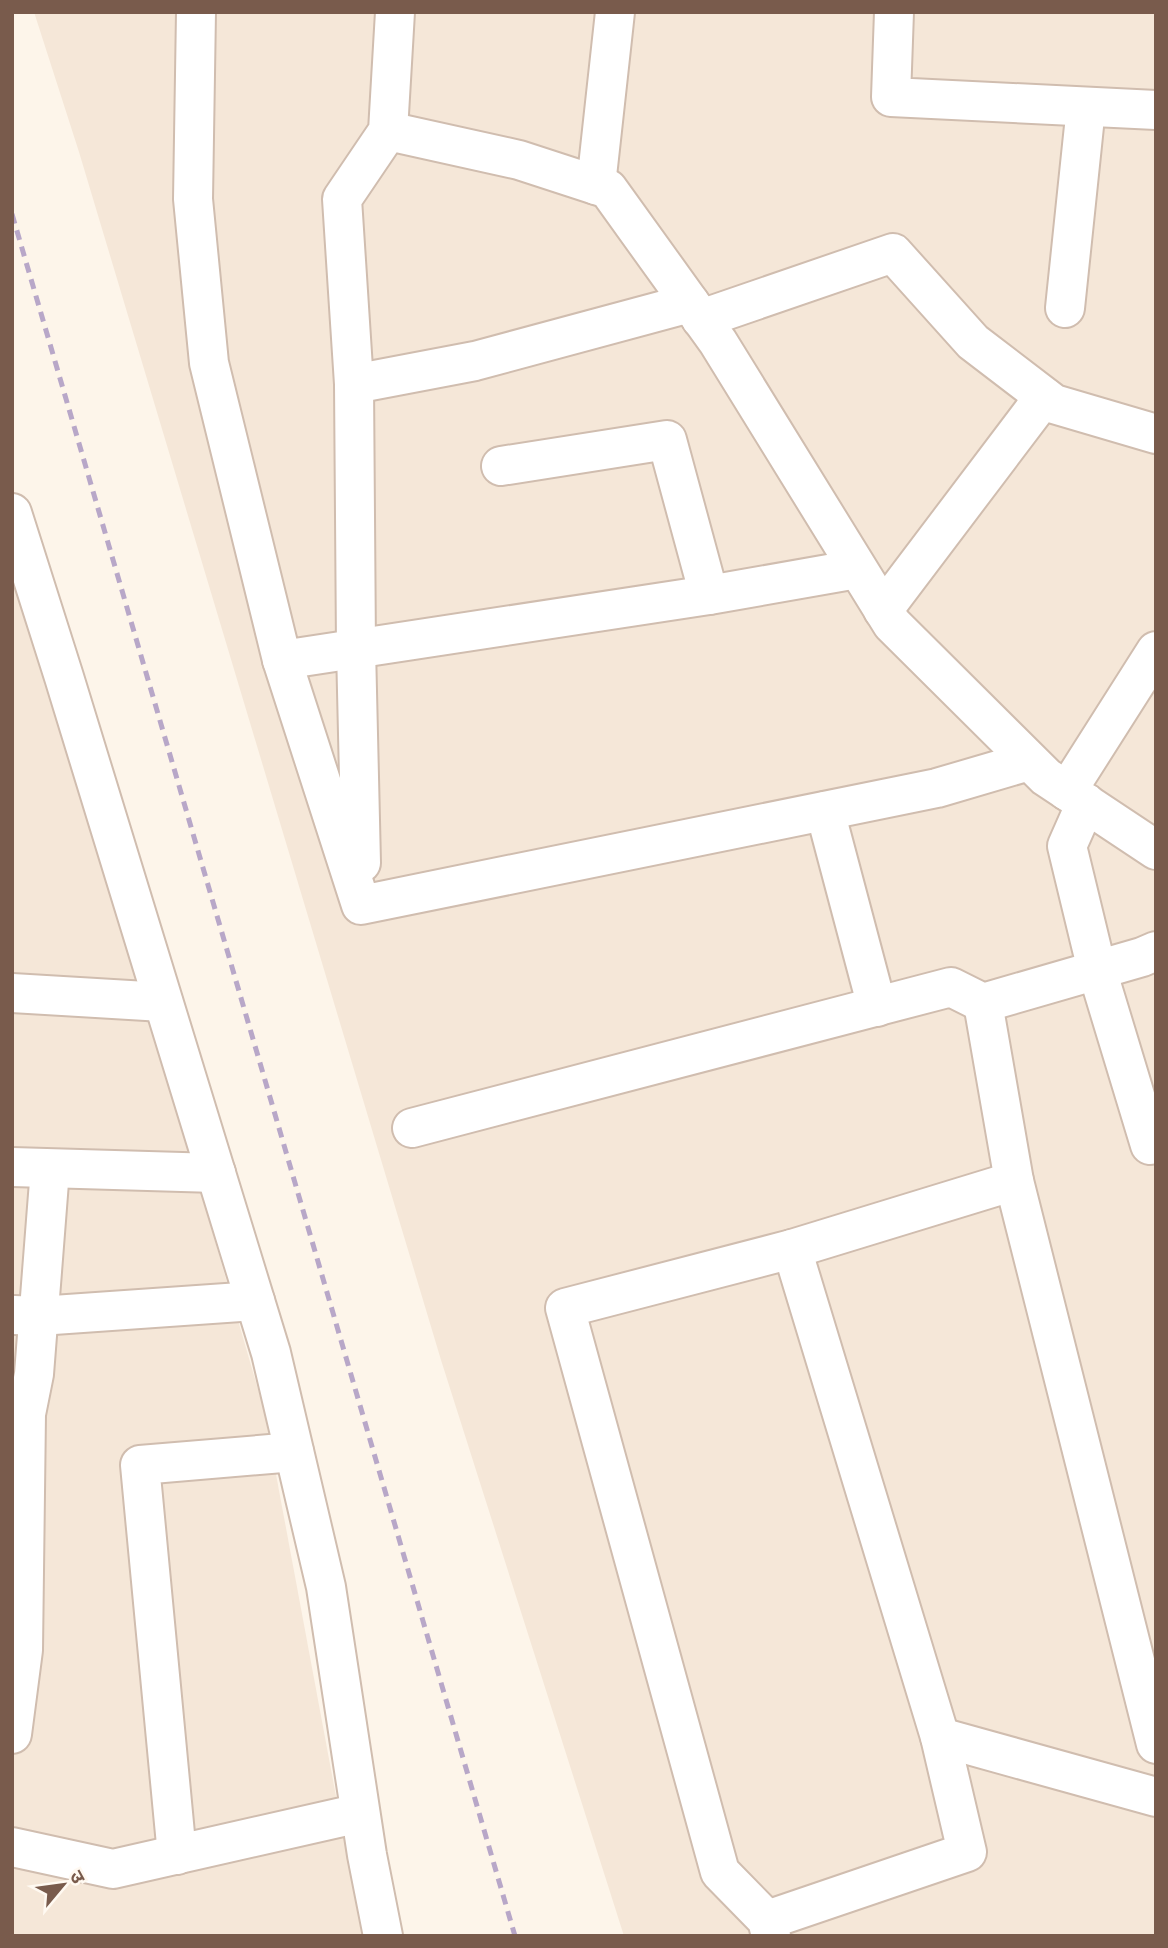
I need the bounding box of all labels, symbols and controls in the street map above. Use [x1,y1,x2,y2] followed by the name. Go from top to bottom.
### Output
[28,1850,98,1920] north arrow
[64,1866,92,1889] text: उ

